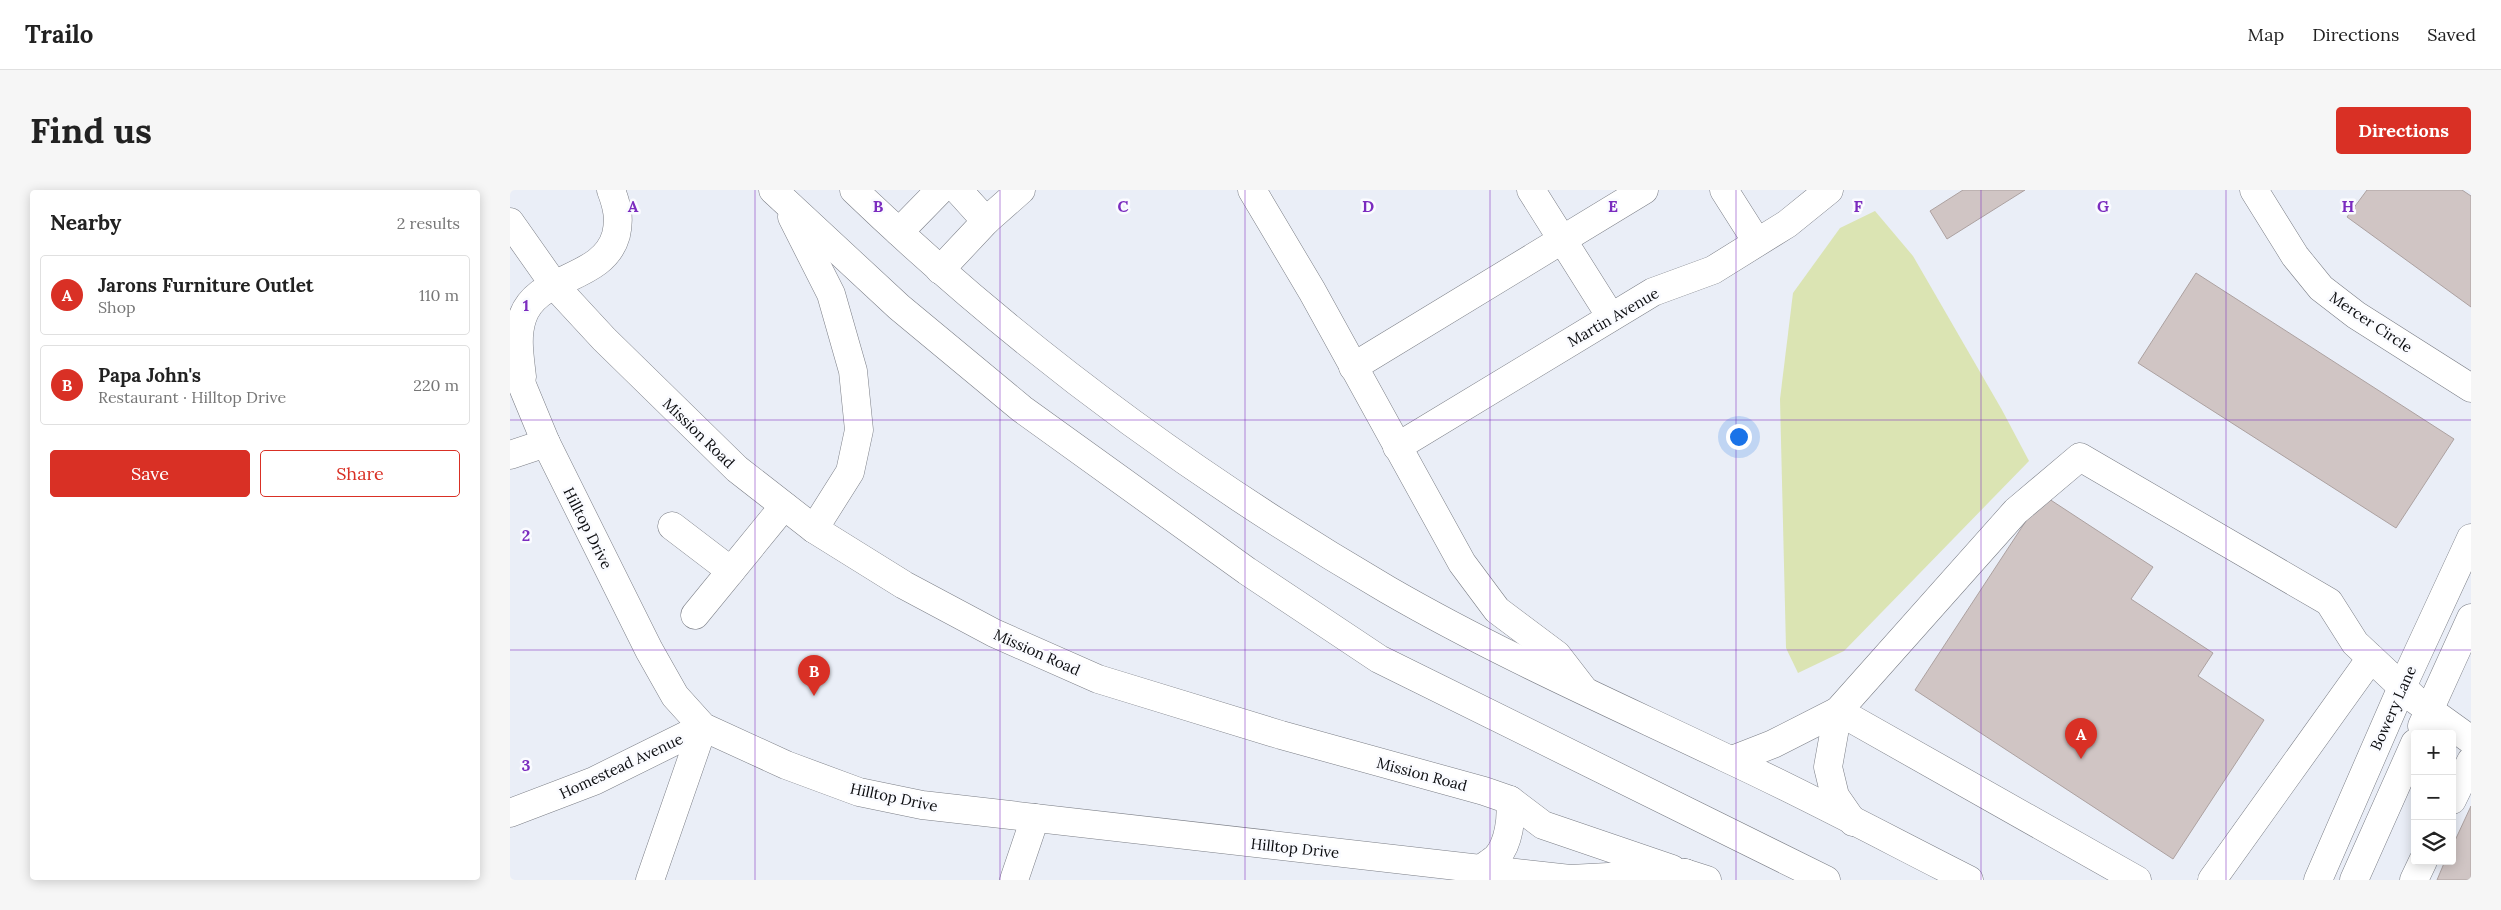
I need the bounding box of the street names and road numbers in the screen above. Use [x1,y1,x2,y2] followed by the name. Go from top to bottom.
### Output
[1564,283,1662,351] street label: Martin Avenue
[2326,287,2416,357] street label: Mercer Circle
[659,394,739,472] street label: Mission Road
[559,484,617,572] street label: Hilltop Drive
[991,624,1083,680] street label: Mission Road
[2366,663,2420,753] street label: Bowery Lane
[556,729,686,803] street label: Homestead Avenue
[1375,753,1469,795] street label: Mission Road
[849,778,939,816] street label: Hilltop Drive
[1250,834,1340,862] street label: Hilltop Drive

